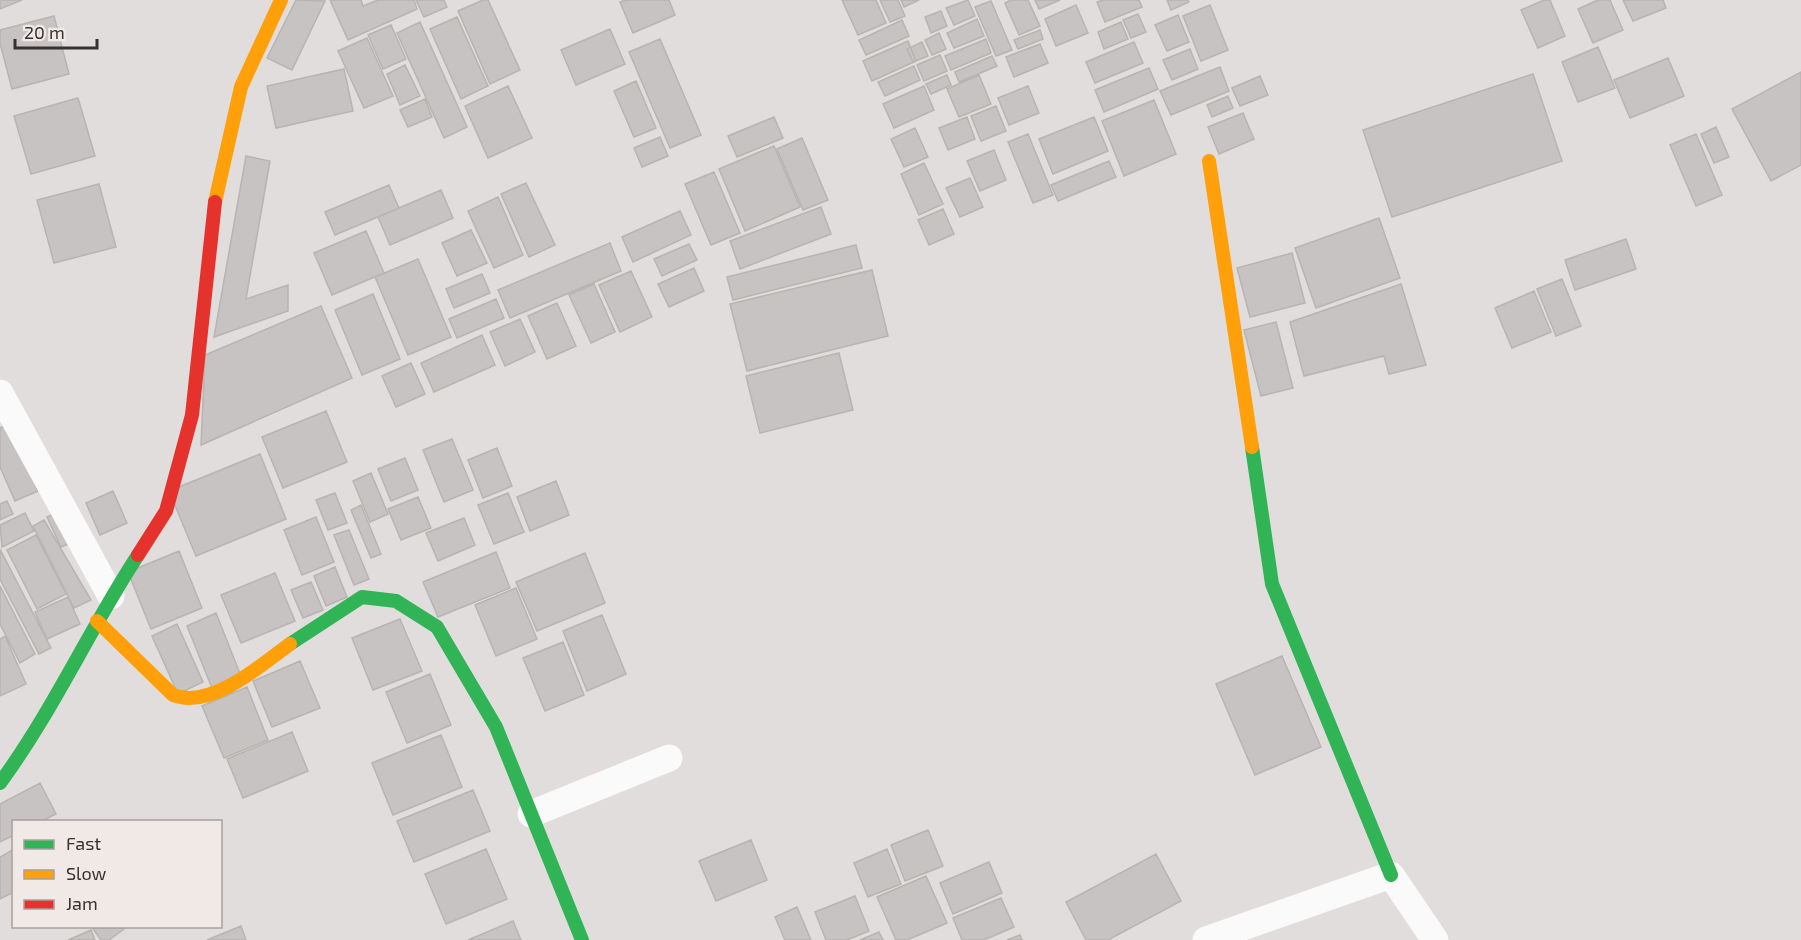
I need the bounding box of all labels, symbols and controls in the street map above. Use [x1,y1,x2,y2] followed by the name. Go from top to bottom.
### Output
[15,12,98,50] scale bar
[24,21,65,43] text: 20 m
[12,820,222,928] legend
[66,832,101,854] text: Fast
[66,862,107,884] text: Slow
[66,892,98,914] text: Jam

